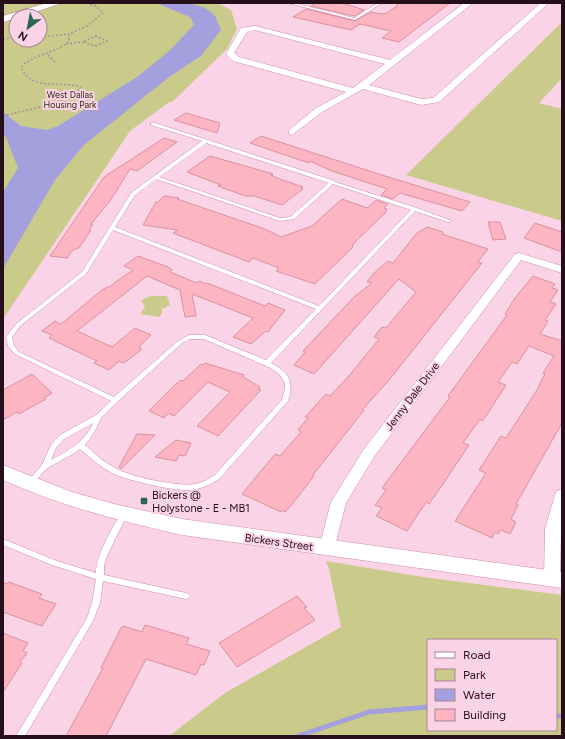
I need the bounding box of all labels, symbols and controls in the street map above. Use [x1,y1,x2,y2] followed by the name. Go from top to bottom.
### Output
[8,8,48,48] north arrow
[16,28,30,44] text: N
[44,89,97,110] park label: West Dallas Housing Park
[382,360,442,433] street label: Jenny Dale Drive
[152,489,250,515] place label: Bickers @ Holystone - E - MB1
[139,496,149,506] marker: Bickers @ Holystone - E - MB1
[244,531,314,554] street label: Bickers Street
[427,639,557,731] legend
[463,648,491,662] text: Road
[463,668,486,682] text: Park
[463,688,495,702] text: Water
[463,708,506,722] text: Building

